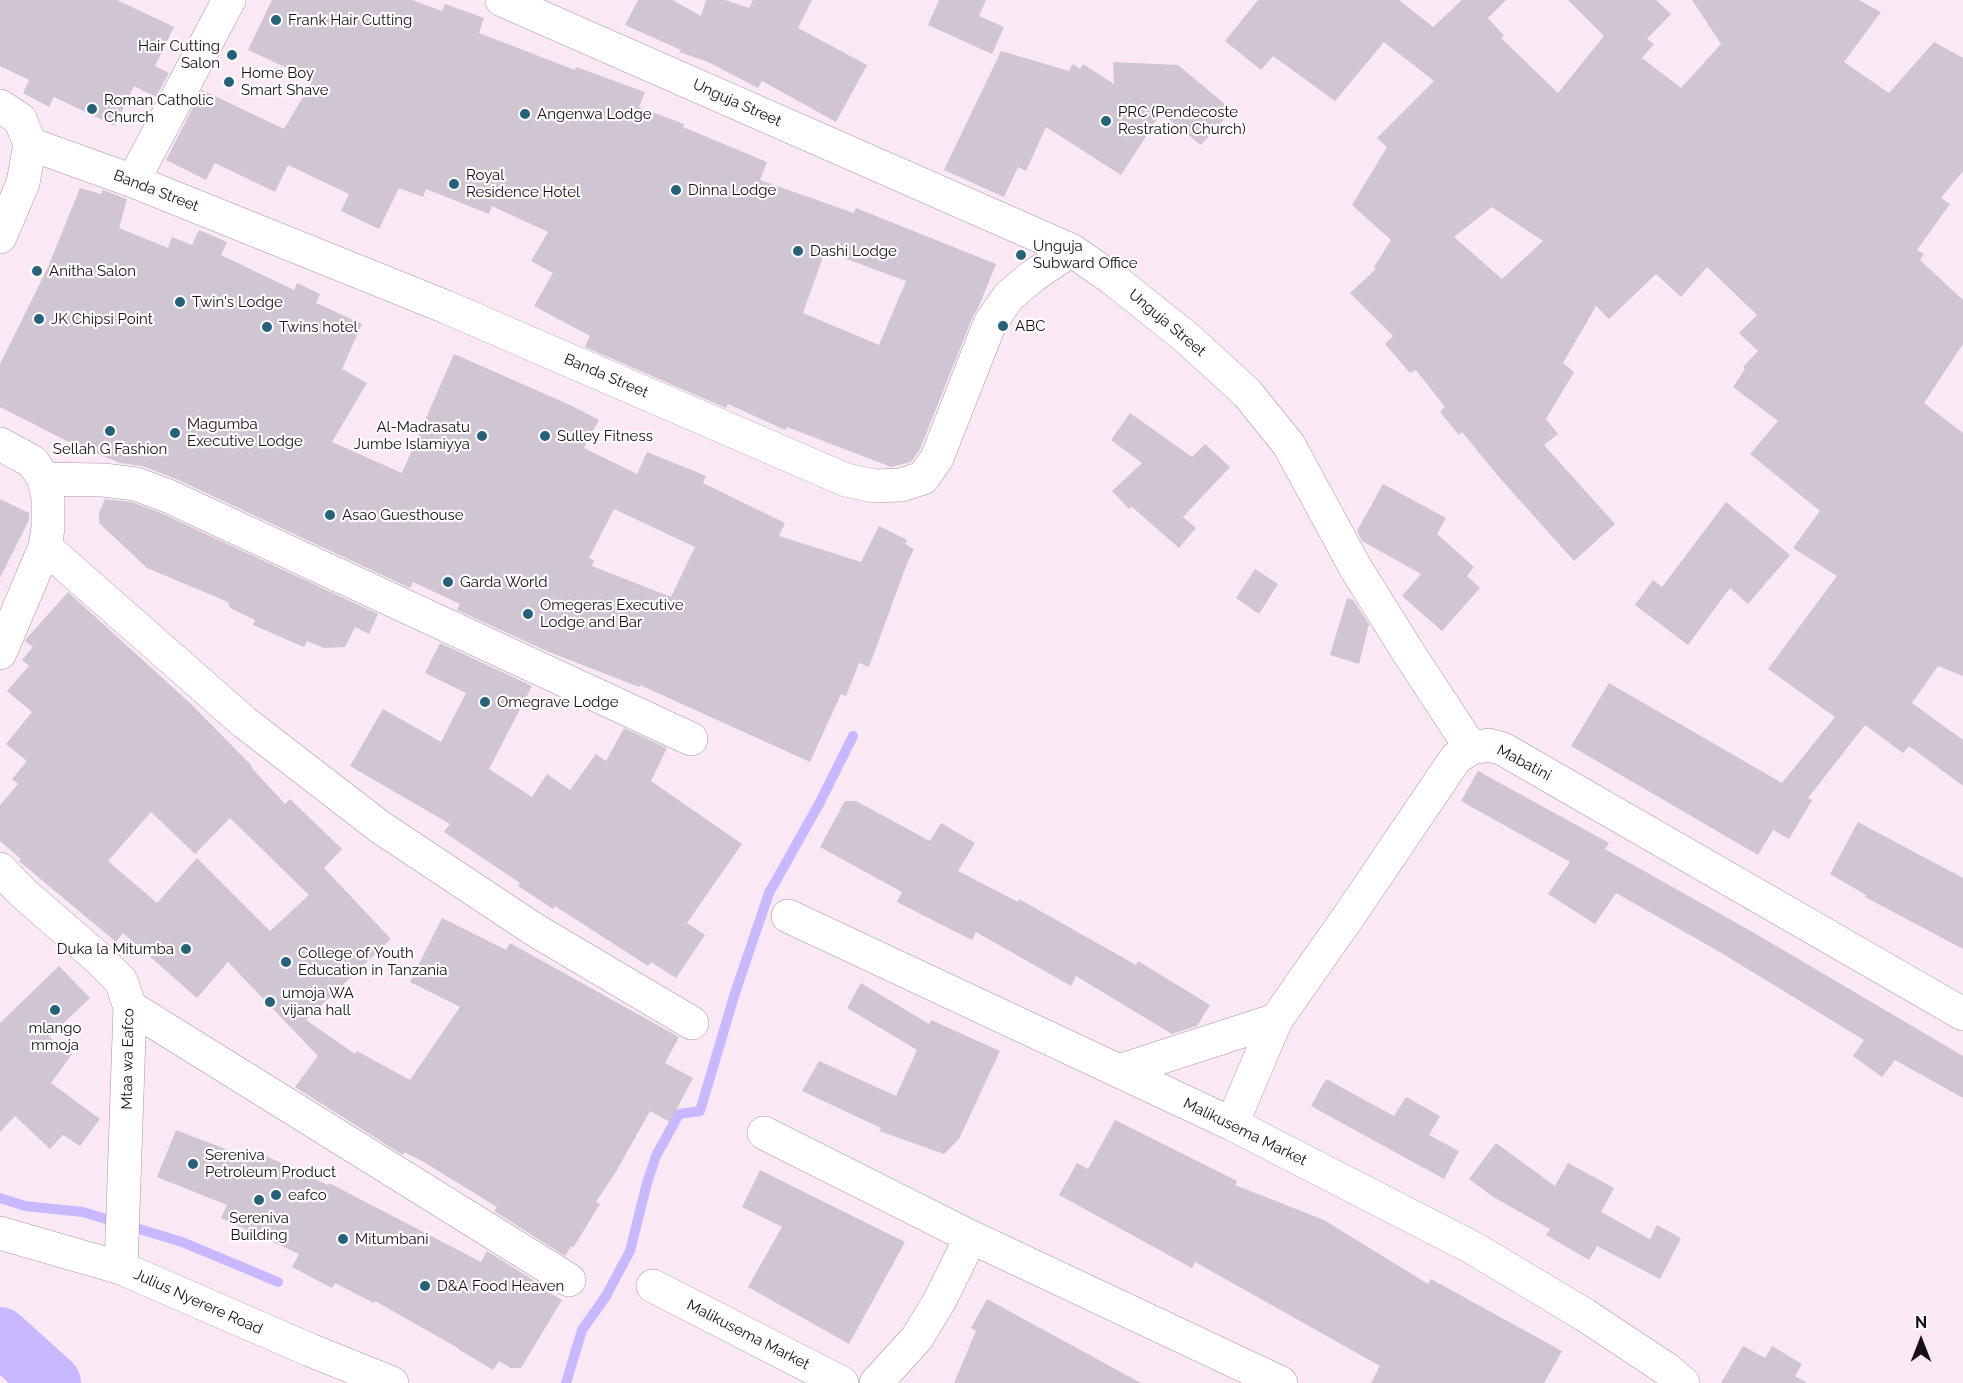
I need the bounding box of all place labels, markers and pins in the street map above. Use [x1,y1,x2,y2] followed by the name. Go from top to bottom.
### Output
[288,11,412,29] place label: Frank Hair Cutting
[269,13,283,27] marker: Frank Hair Cutting
[138,37,220,72] place label: Hair Cutting Salon
[225,48,239,62] marker: Hair Cutting Salon
[241,64,328,99] place label: Home Boy Smart Shave
[222,75,236,89] marker: Home Boy Smart Shave
[104,91,214,126] place label: Roman Catholic Church
[85,102,99,116] marker: Roman Catholic Church
[1118,103,1246,138] place label: PRC (Pendecoste Restration Church)
[537,105,651,123] place label: Angenwa Lodge
[518,107,532,121] marker: Angenwa Lodge
[1099,114,1113,128] marker: PRC (Pendecoste Restration Church)
[466,166,580,201] place label: Royal Residence Hotel
[447,177,461,191] marker: Royal Residence Hotel
[688,181,776,199] place label: Dinna Lodge
[669,183,683,197] marker: Dinna Lodge
[1033,237,1138,272] place label: Unguja Subward Office
[810,242,897,260] place label: Dashi Lodge
[791,244,805,258] marker: Dashi Lodge
[1014,248,1028,262] marker: Unguja Subward Office
[49,262,136,280] place label: Anitha Salon
[30,264,44,278] marker: Anitha Salon
[192,293,283,311] place label: Twin's Lodge
[173,295,187,309] marker: Twin's Lodge
[51,310,153,328] place label: JK Chipsi Point
[32,312,46,326] marker: JK Chipsi Point
[1015,317,1045,335] place label: ABC
[279,318,358,336] place label: Twins hotel
[996,319,1010,333] marker: ABC
[260,320,274,334] marker: Twins hotel
[187,415,303,450] place label: Magumba Executive Lodge
[354,418,470,453] place label: Al-Madrasatu Jumbe Islamiyya
[103,424,117,438] marker: Sellah G Fashion
[168,426,182,440] marker: Magumba Executive Lodge
[557,427,653,445] place label: Sulley Fitness
[475,429,489,443] marker: Al-Madrasatu Jumbe Islamiyya
[538,429,552,443] marker: Sulley Fitness
[53,440,167,458] place label: Sellah G Fashion
[342,506,464,524] place label: Asao Guesthouse
[323,508,337,522] marker: Asao Guesthouse
[460,573,548,591] place label: Garda World
[441,575,455,589] marker: Garda World
[540,596,683,631] place label: Omegeras Executive Lodge and Bar
[521,607,535,621] marker: Omegeras Executive Lodge and Bar
[497,693,619,711] place label: Omegrave Lodge
[478,695,492,709] marker: Omegrave Lodge
[57,940,174,958] place label: Duka la Mitumba
[179,942,193,956] marker: Duka la Mitumba
[298,944,447,979] place label: College of Youth Education in Tanzania
[279,955,293,969] marker: College of Youth Education in Tanzania
[282,984,354,1019] place label: umoja WA vijana hall
[263,995,277,1009] marker: umoja WA vijana hall
[48,1003,62,1017] marker: mlango mmoja
[29,1019,81,1054] place label: mlango mmoja
[205,1146,336,1181] place label: Sereniva Petroleum Product
[186,1157,200,1171] marker: Sereniva Petroleum Product
[288,1186,327,1204] place label: eafco
[269,1188,283,1202] marker: eafco
[252,1193,266,1207] marker: Sereniva Building
[229,1209,289,1244] place label: Sereniva Building
[355,1230,429,1248] place label: Mitumbani
[336,1232,350,1246] marker: Mitumbani
[437,1277,564,1295] place label: D&A Food Heaven
[418,1279,432,1293] marker: D&A Food Heaven

